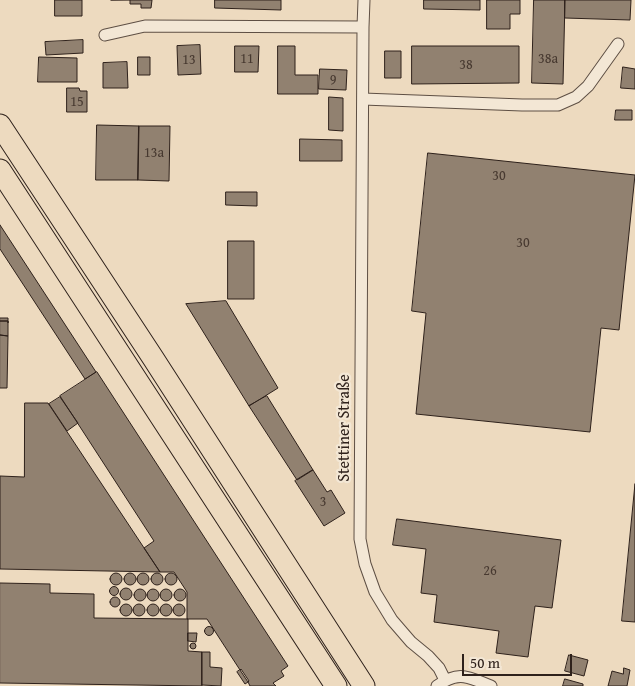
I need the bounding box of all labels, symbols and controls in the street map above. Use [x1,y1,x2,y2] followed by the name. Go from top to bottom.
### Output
[240,51,254,67] house number: 11
[538,51,558,67] house number: 38a
[182,52,196,68] house number: 13
[459,57,473,73] house number: 38
[330,72,336,88] house number: 9
[70,94,84,110] house number: 15
[144,145,164,161] house number: 13a
[492,168,506,184] house number: 30
[516,235,530,251] house number: 30
[335,374,355,482] street label: Stettiner Straße
[320,494,326,510] house number: 3
[483,563,497,579] house number: 26
[465,644,575,676] scale bar
[470,652,500,673] text: 50 m

